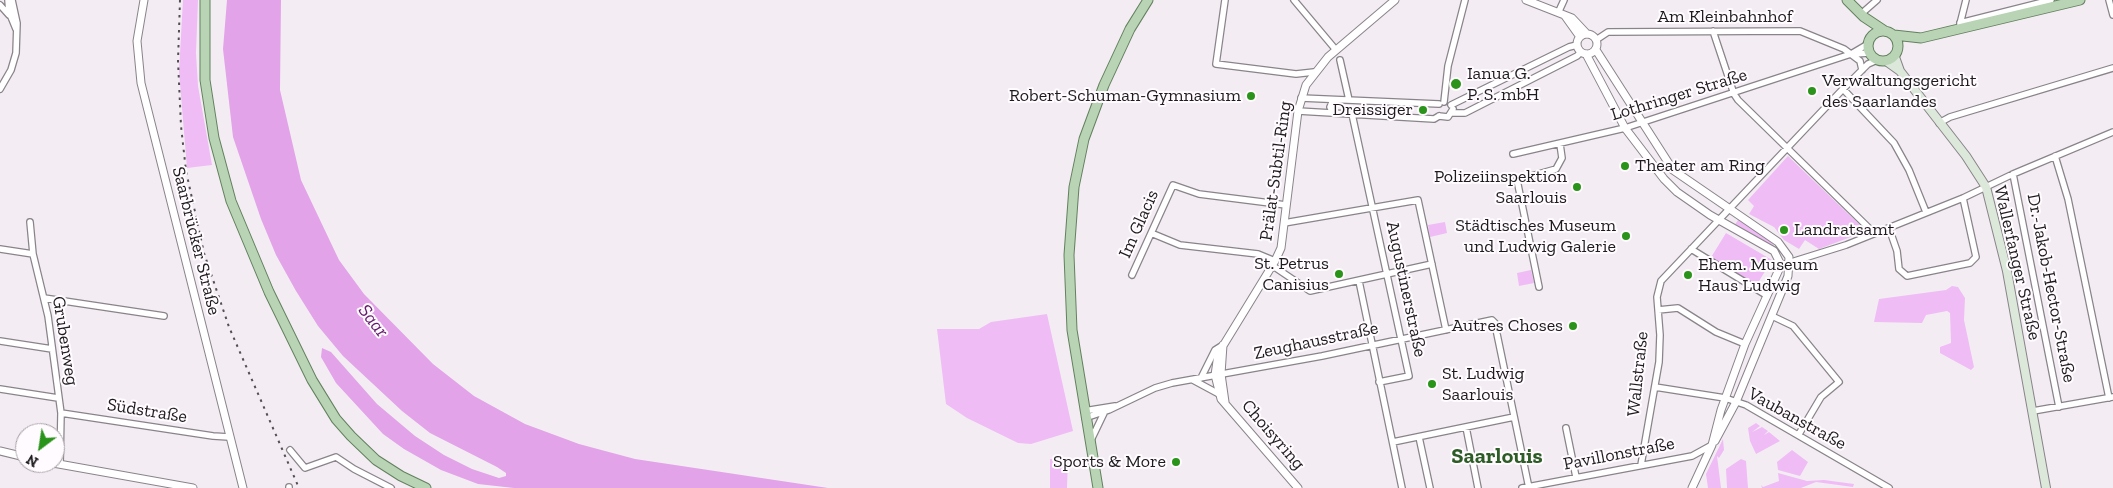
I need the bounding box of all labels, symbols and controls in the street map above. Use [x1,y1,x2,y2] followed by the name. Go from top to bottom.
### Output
[1657,6,1793,28] street label: Am Kleinbahnhof
[1467,63,1539,106] place label: Ianua G. P. S. mbH
[1608,64,1750,126] street label: Lothringer Straße
[1822,70,1977,112] place label: Verwaltungsgericht des Saarlandes
[1449,77,1463,91] marker: Ianua G. P. S. mbH
[1009,85,1241,107] place label: Robert-Schuman-Gymnasium
[1806,85,1818,97] marker: Verwaltungsgericht des Saarlandes
[1245,90,1257,102] marker: Robert-Schuman-Gymnasium
[1333,99,1413,121] place label: Dreissiger
[1256,100,1296,242] street label: Prälat-Subtil-Ring
[1417,104,1429,116] marker: Dreissiger
[1635,155,1765,177] place label: Theater am Ring
[1619,160,1631,172] marker: Theater am Ring
[167,165,225,317] street label: Saarbrücker Straße
[1434,166,1567,208] place label: Polizeiinspektion Saarlouis
[1571,181,1583,193] marker: Polizeiinspektion Saarlouis
[1989,184,2045,342] street label: Wallerfanger Straße
[1114,186,1164,262] street label: Im Glacis
[2022,192,2080,384] street label: Dr.-Jakob-Hector-Straße
[1455,215,1616,258] place label: Städtisches Museum und Ludwig Galerie
[1381,219,1431,359] street label: Augustinerstraße
[1794,219,1894,241] place label: Landratsamt
[1778,224,1790,236] marker: Landratsamt
[1620,230,1632,242] marker: Städtisches Museum und Ludwig Galerie
[1254,253,1329,296] place label: St. Petrus Canisius
[1698,254,1818,296] place label: Ehem. Museum Haus Ludwig
[1333,268,1345,280] marker: St. Petrus Canisius
[1682,269,1694,281] marker: Ehem. Museum Haus Ludwig
[47,295,83,387] street label: Grubenweg
[353,300,393,342] water label: Saar
[1452,315,1563,337] place label: Autres Choses
[1252,317,1380,365] street label: Zeughausstraße
[1567,320,1579,332] marker: Autres Choses
[1623,330,1653,418] street label: Wallstraße
[1442,363,1524,406] place label: St. Ludwig Saarlouis
[1426,378,1438,390] marker: St. Ludwig Saarlouis
[1744,383,1850,455] street label: Vaubanstraße
[106,394,188,428] street label: Südstraße
[1237,396,1309,474] street label: Choisyring
[15,423,65,473] north arrow
[1562,433,1676,475] street label: Pavillonstraße
[1451,444,1543,470] district label: Saarlouis
[24,450,41,470] text: N
[1053,451,1166,473] place label: Sports & More
[1170,456,1182,468] marker: Sports & More

